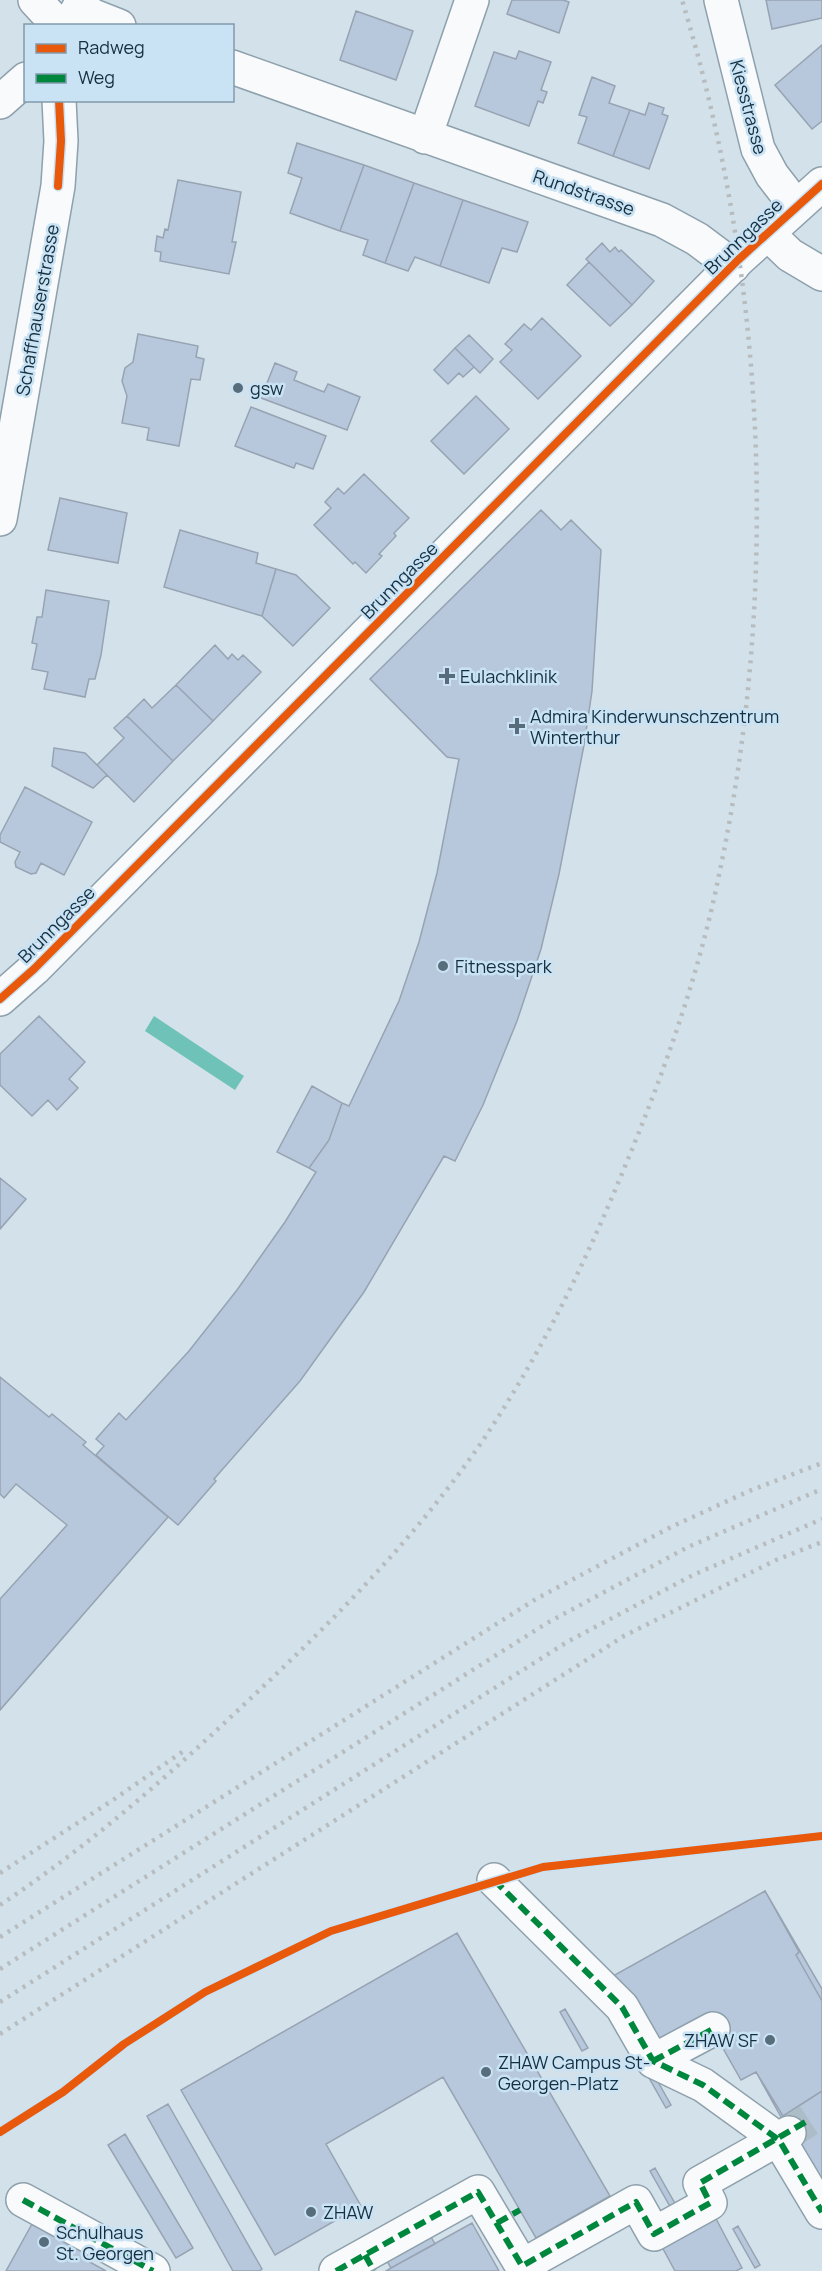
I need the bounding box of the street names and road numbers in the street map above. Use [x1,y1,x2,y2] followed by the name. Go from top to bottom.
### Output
[725,57,773,157] street label: Kiesstrasse
[530,163,638,221] street label: Rundstrasse
[699,193,787,279] street label: Brunngasse
[10,222,64,398] street label: Schaffhauserstrasse
[355,536,443,624] street label: Brunngasse
[12,880,100,968] street label: Brunngasse

